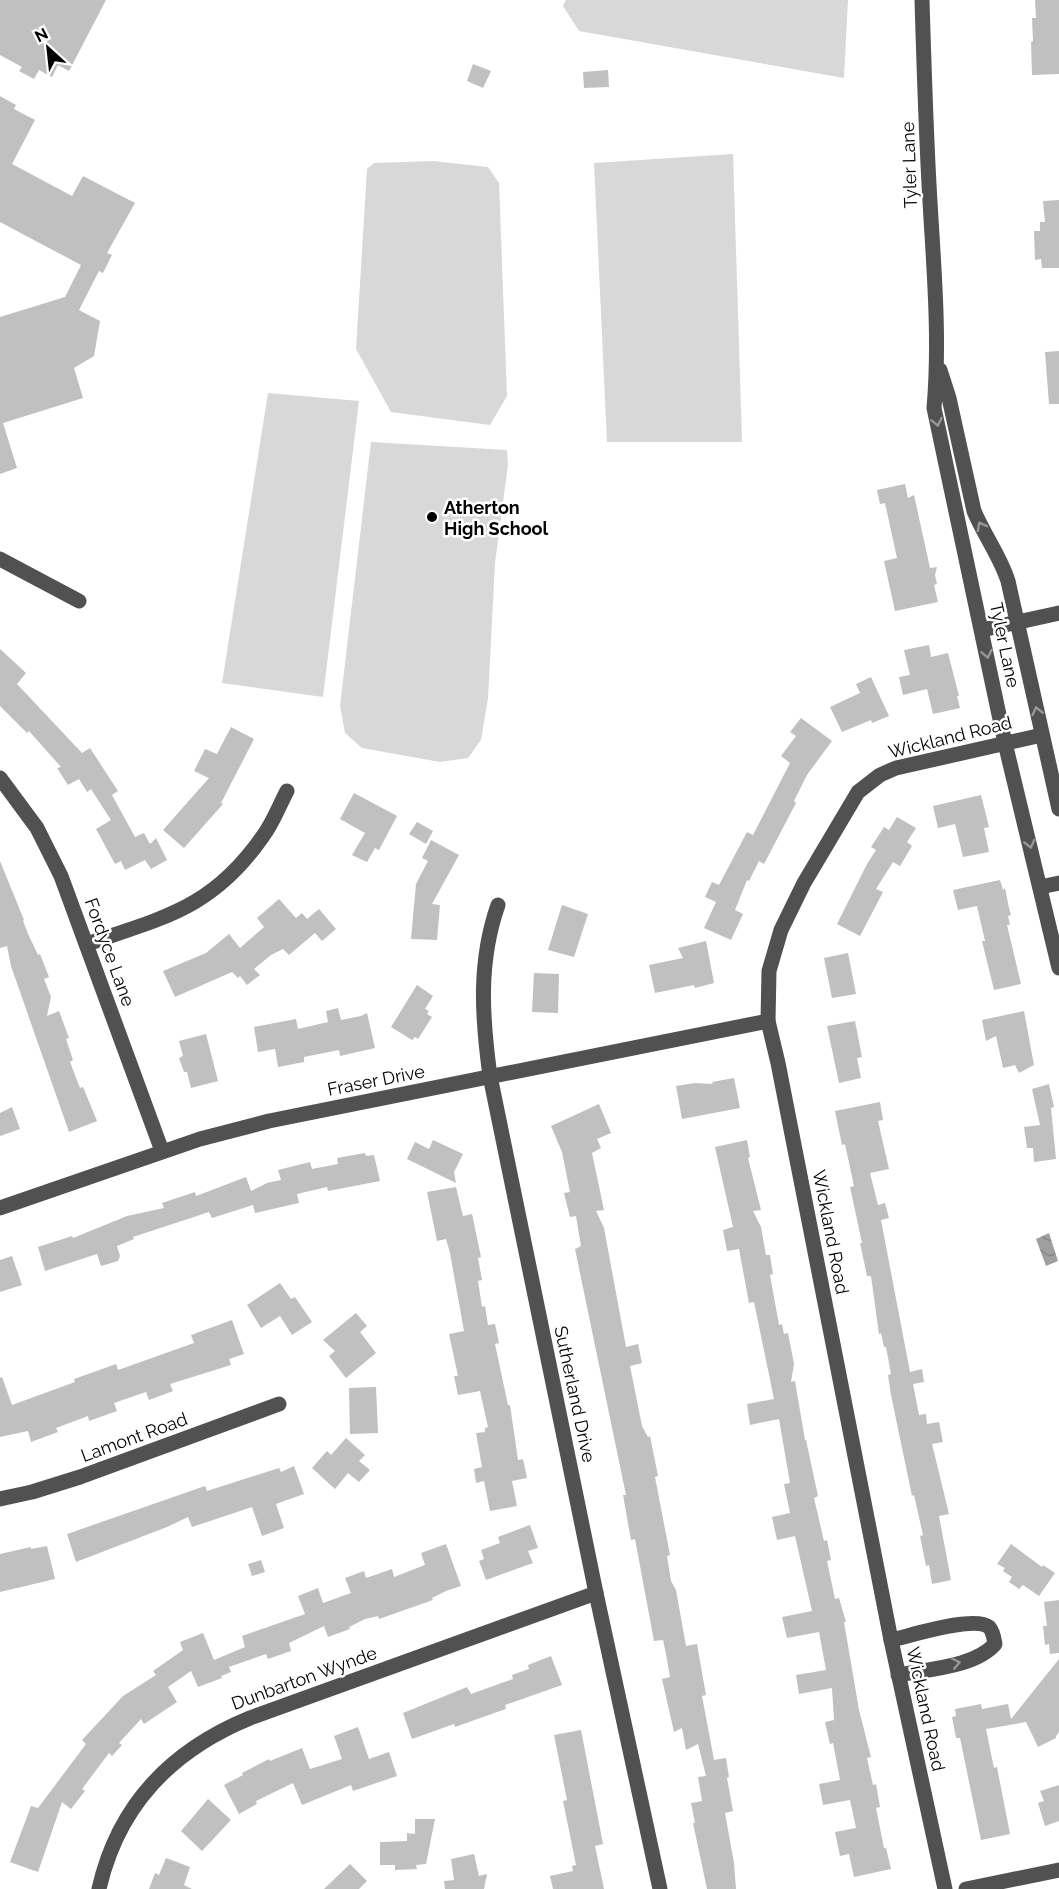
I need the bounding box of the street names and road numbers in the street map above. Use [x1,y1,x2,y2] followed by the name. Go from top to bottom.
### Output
[897,121,921,209] street label: Tyler Lane
[986,600,1024,690] street label: Tyler Lane
[886,712,1014,762] street label: Wickland Road
[81,895,139,1009] street label: Fordyce Lane
[326,1060,427,1100] street label: Fraser Drive
[809,1168,853,1296] street label: Wickland Road
[550,1324,600,1465] street label: Sutherland Drive
[78,1408,190,1466] street label: Lamont Road
[229,1642,380,1714] street label: Dunbarton Wynde
[903,1645,949,1773] street label: Wickland Road

